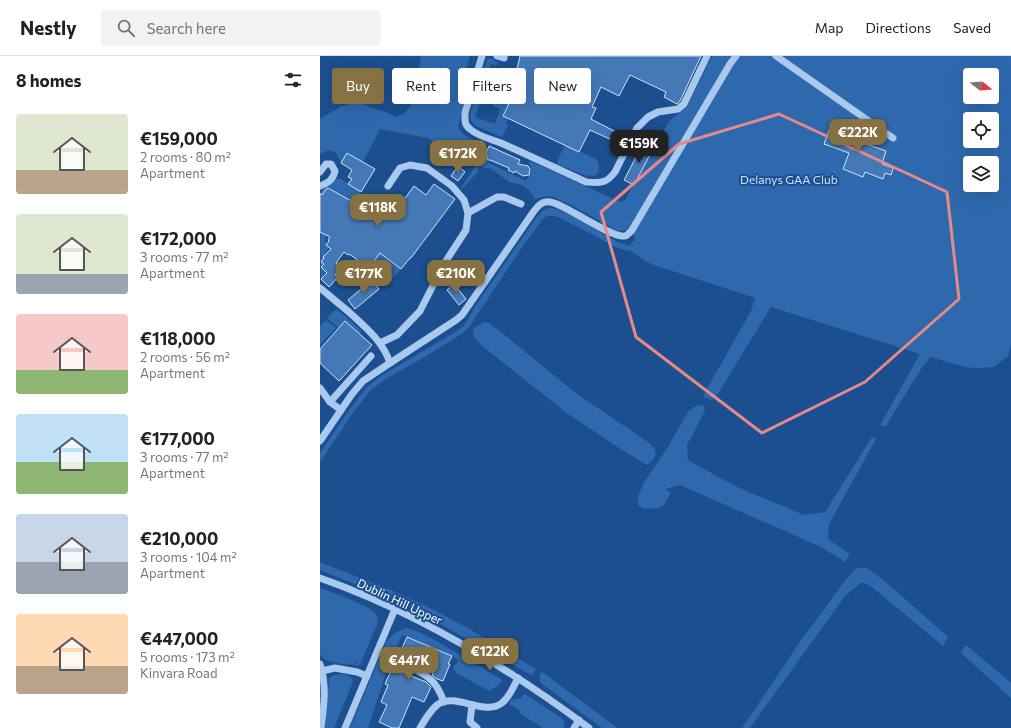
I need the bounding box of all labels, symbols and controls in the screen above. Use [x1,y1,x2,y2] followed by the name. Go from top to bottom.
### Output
[101,10,381,46] search box
[20,16,77,39] text: Nestly
[115,17,137,39] icon: search
[147,19,226,37] text: Search here
[815,19,844,36] text: Map
[866,19,931,36] text: Directions
[953,19,991,36] text: Saved
[332,68,384,104] chip: Buy
[392,68,450,104] chip: Rent
[458,68,526,104] chip: Filters
[534,68,591,104] chip: New
[963,68,999,104] north arrow
[963,68,999,192] map controls
[282,69,304,91] icon: filters
[16,70,81,91] text: 8 homes
[963,112,999,148] button: locate
[830,119,886,153] pin: €222K
[838,124,878,140] text: €222K
[140,128,218,149] text: €159,000
[48,130,96,178] icon: home
[611,130,667,164] pin: €159K
[619,135,659,151] text: €159K
[430,140,486,174] pin: €172K
[439,145,477,161] text: €172K
[140,149,231,165] text: 2 rooms · 80 m²
[963,156,999,192] button: layers
[140,165,205,181] text: Apartment
[740,172,838,186] park label: Delanys GAA Club
[350,194,406,228] pin: €118K
[359,199,397,215] text: €118K
[140,228,217,249] text: €172,000
[48,230,96,278] icon: home
[140,249,229,265] text: 3 rooms · 77 m²
[336,260,392,294] pin: €177K
[428,260,484,294] pin: €210K
[140,265,205,281] text: Apartment
[345,265,383,281] text: €177K
[436,265,476,281] text: €210K
[140,328,216,349] text: €118,000
[48,330,96,378] icon: home
[140,349,230,365] text: 2 rooms · 56 m²
[140,365,205,381] text: Apartment
[140,428,215,449] text: €177,000
[48,430,96,478] icon: home
[140,449,229,465] text: 3 rooms · 77 m²
[140,465,205,481] text: Apartment
[140,528,218,549] text: €210,000
[48,530,96,578] icon: home
[140,549,237,565] text: 3 rooms · 104 m²
[140,565,205,581] text: Apartment
[355,575,445,627] street label: Dublin Hill Upper
[140,628,218,649] text: €447,000
[48,630,96,678] icon: home
[462,638,518,672] pin: €122K
[471,643,509,659] text: €122K
[381,647,437,681] pin: €447K
[140,649,235,665] text: 5 rooms · 173 m²
[388,652,430,668] text: €447K
[140,665,217,681] text: Kinvara Road

